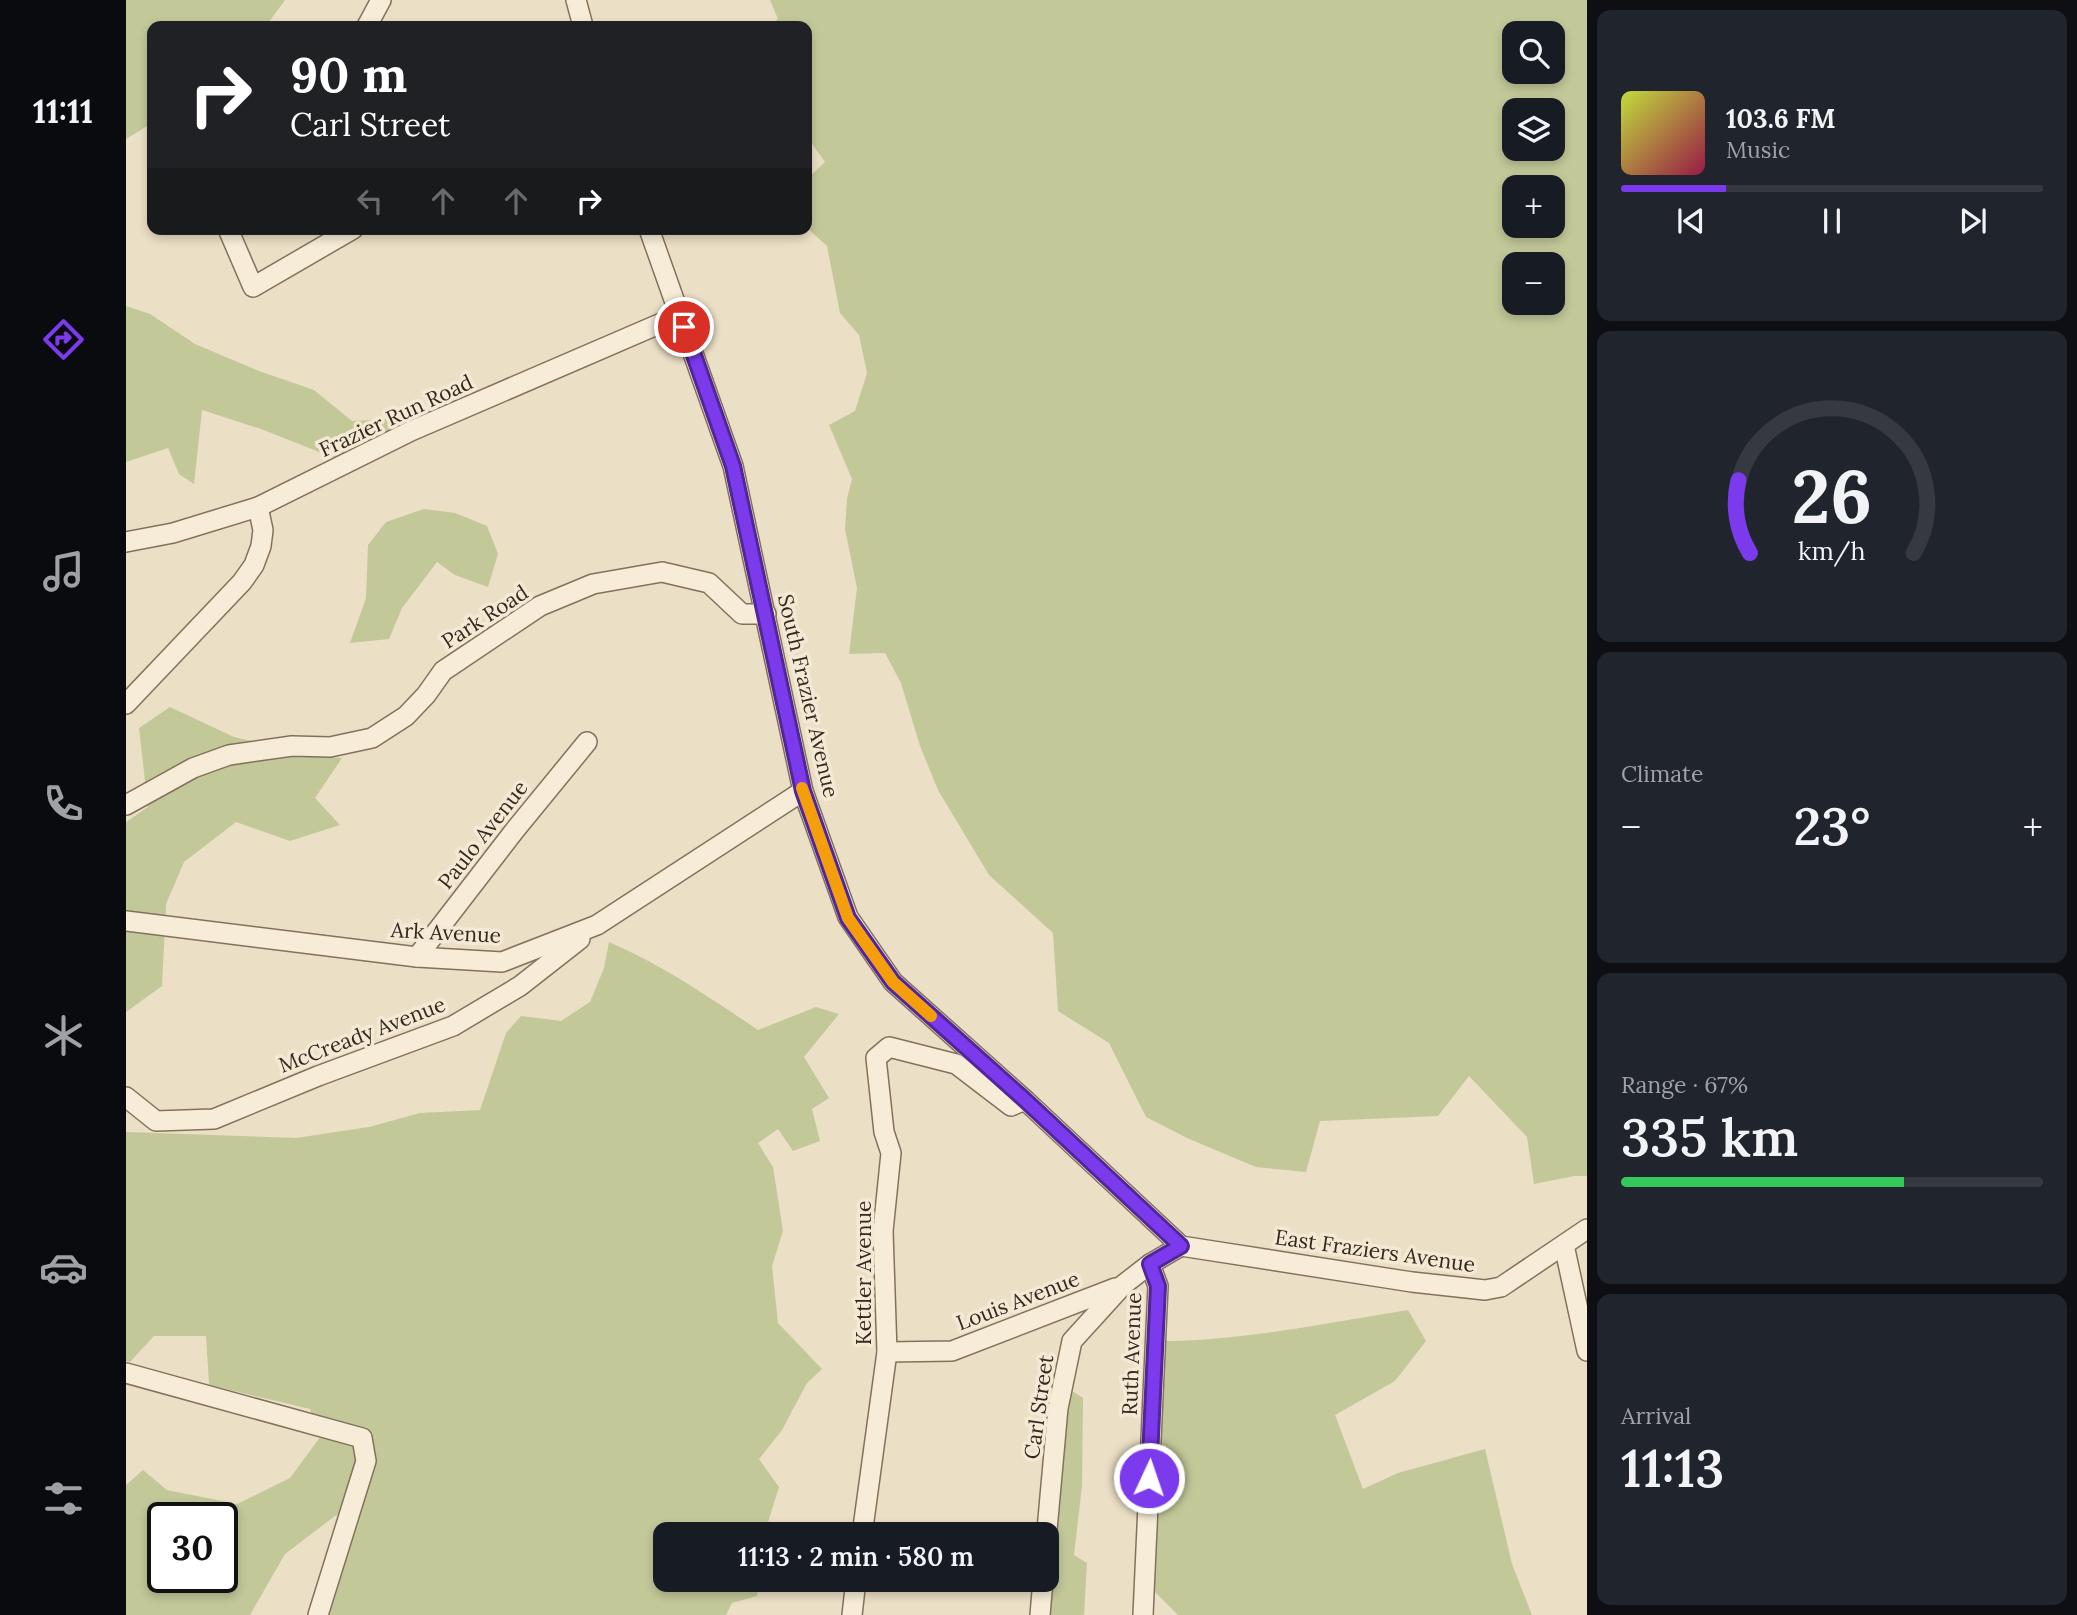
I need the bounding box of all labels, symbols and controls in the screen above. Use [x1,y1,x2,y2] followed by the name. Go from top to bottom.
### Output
[1502,21,1565,315] map controls
[1502,21,1565,84] button: search
[290,43,407,105] text: 90 m
[175,49,266,140] icon: right
[33,91,93,132] text: 11:11
[1502,98,1565,161] button: layers
[1726,102,1836,135] text: 103.6 FM
[290,104,450,145] text: Carl Street
[1726,135,1790,164] text: Music
[1502,175,1565,238] button: +
[351,182,389,220] icon: left
[424,182,462,220] icon: ahead
[497,182,535,220] icon: ahead
[570,182,608,220] icon: right
[1672,202,1710,240] icon: previous
[1813,202,1851,240] icon: pause
[1954,202,1992,240] icon: next
[1502,252,1565,315] button: −
[654,297,714,357] pin
[665,308,703,346] icon: arrive
[39,315,88,364] icon: directions
[315,368,477,463] street label: Frazier Run Road
[1792,450,1872,543] text: 26
[1798,534,1866,566] text: km/h
[39,547,88,596] icon: music
[436,579,533,655] street label: Park Road
[772,592,845,800] street label: South Frazier Avenue
[1621,759,1703,788] text: Climate
[432,775,533,894] street label: Paulo Avenue
[39,779,88,828] icon: phone
[1794,793,1870,859] text: 23°
[1621,803,1641,851] text: −
[2023,803,2043,851] text: +
[389,916,502,949] street label: Ark Avenue
[275,990,449,1079] street label: McCready Avenue
[39,1011,88,1060] icon: climate
[1621,1070,1748,1099] text: Range · 67%
[1621,1104,1798,1170] text: 335 km
[850,1201,877,1345] street label: Kettler Avenue
[1273,1223,1477,1278] street label: East Fraziers Avenue
[39,1243,88,1292] icon: car
[953,1265,1083,1336] street label: Louis Avenue
[1116,1292,1147,1416] street label: Ruth Avenue
[1018,1352,1059,1461] street label: Carl Street
[1621,1401,1691,1430] text: Arrival
[1621,1435,1724,1501] text: 11:13
[1112,1441,1186,1515] position arrow
[39,1474,88,1523] icon: filters
[147,1502,238,1593] speed limit sign: 30
[738,1540,974,1573] text: 11:13 · 2 min · 580 m

